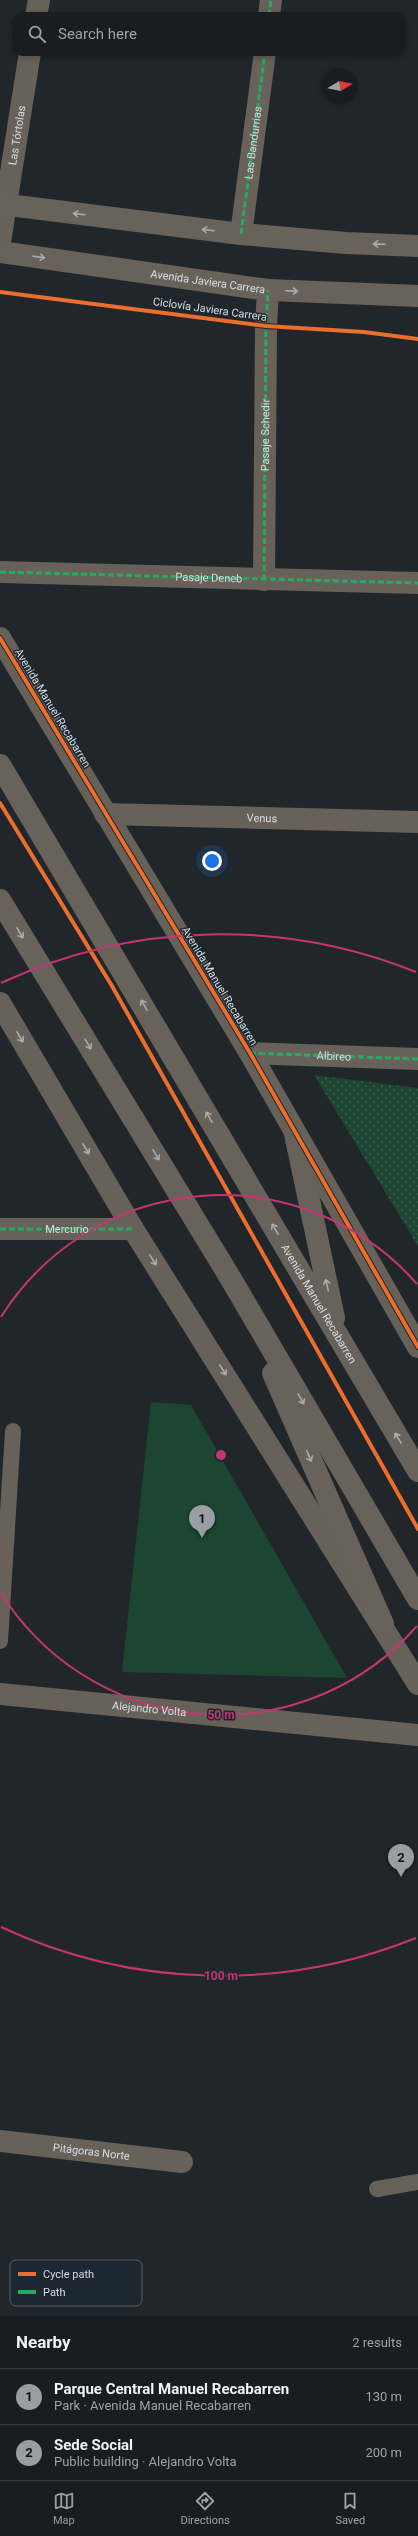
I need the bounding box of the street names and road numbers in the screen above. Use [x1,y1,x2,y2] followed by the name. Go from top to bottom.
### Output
[6,104,29,166] street label: Las Tórtolas
[242,105,265,180] street label: Las Bandurrias
[150,267,266,297] street label: Avenida Javiera Carrera
[152,295,268,324] street label: Ciclovía Javiera Carrera
[259,398,272,471] street label: Pasaje Schedir
[175,571,243,585] street label: Pasaje Deneb
[12,646,93,770] street label: Avenida Manuel Recabarren
[247,812,278,825] street label: Venus
[179,924,260,1048] street label: Avenida Manuel Recabarren
[316,1049,351,1064] street label: Albireo
[45,1223,89,1236] street label: Mercurio
[278,1242,359,1366] street label: Avenida Manuel Recabarren
[111,1699,187,1719] street label: Alejandro Volta
[52,2141,131,2163] street label: Pitágoras Norte

